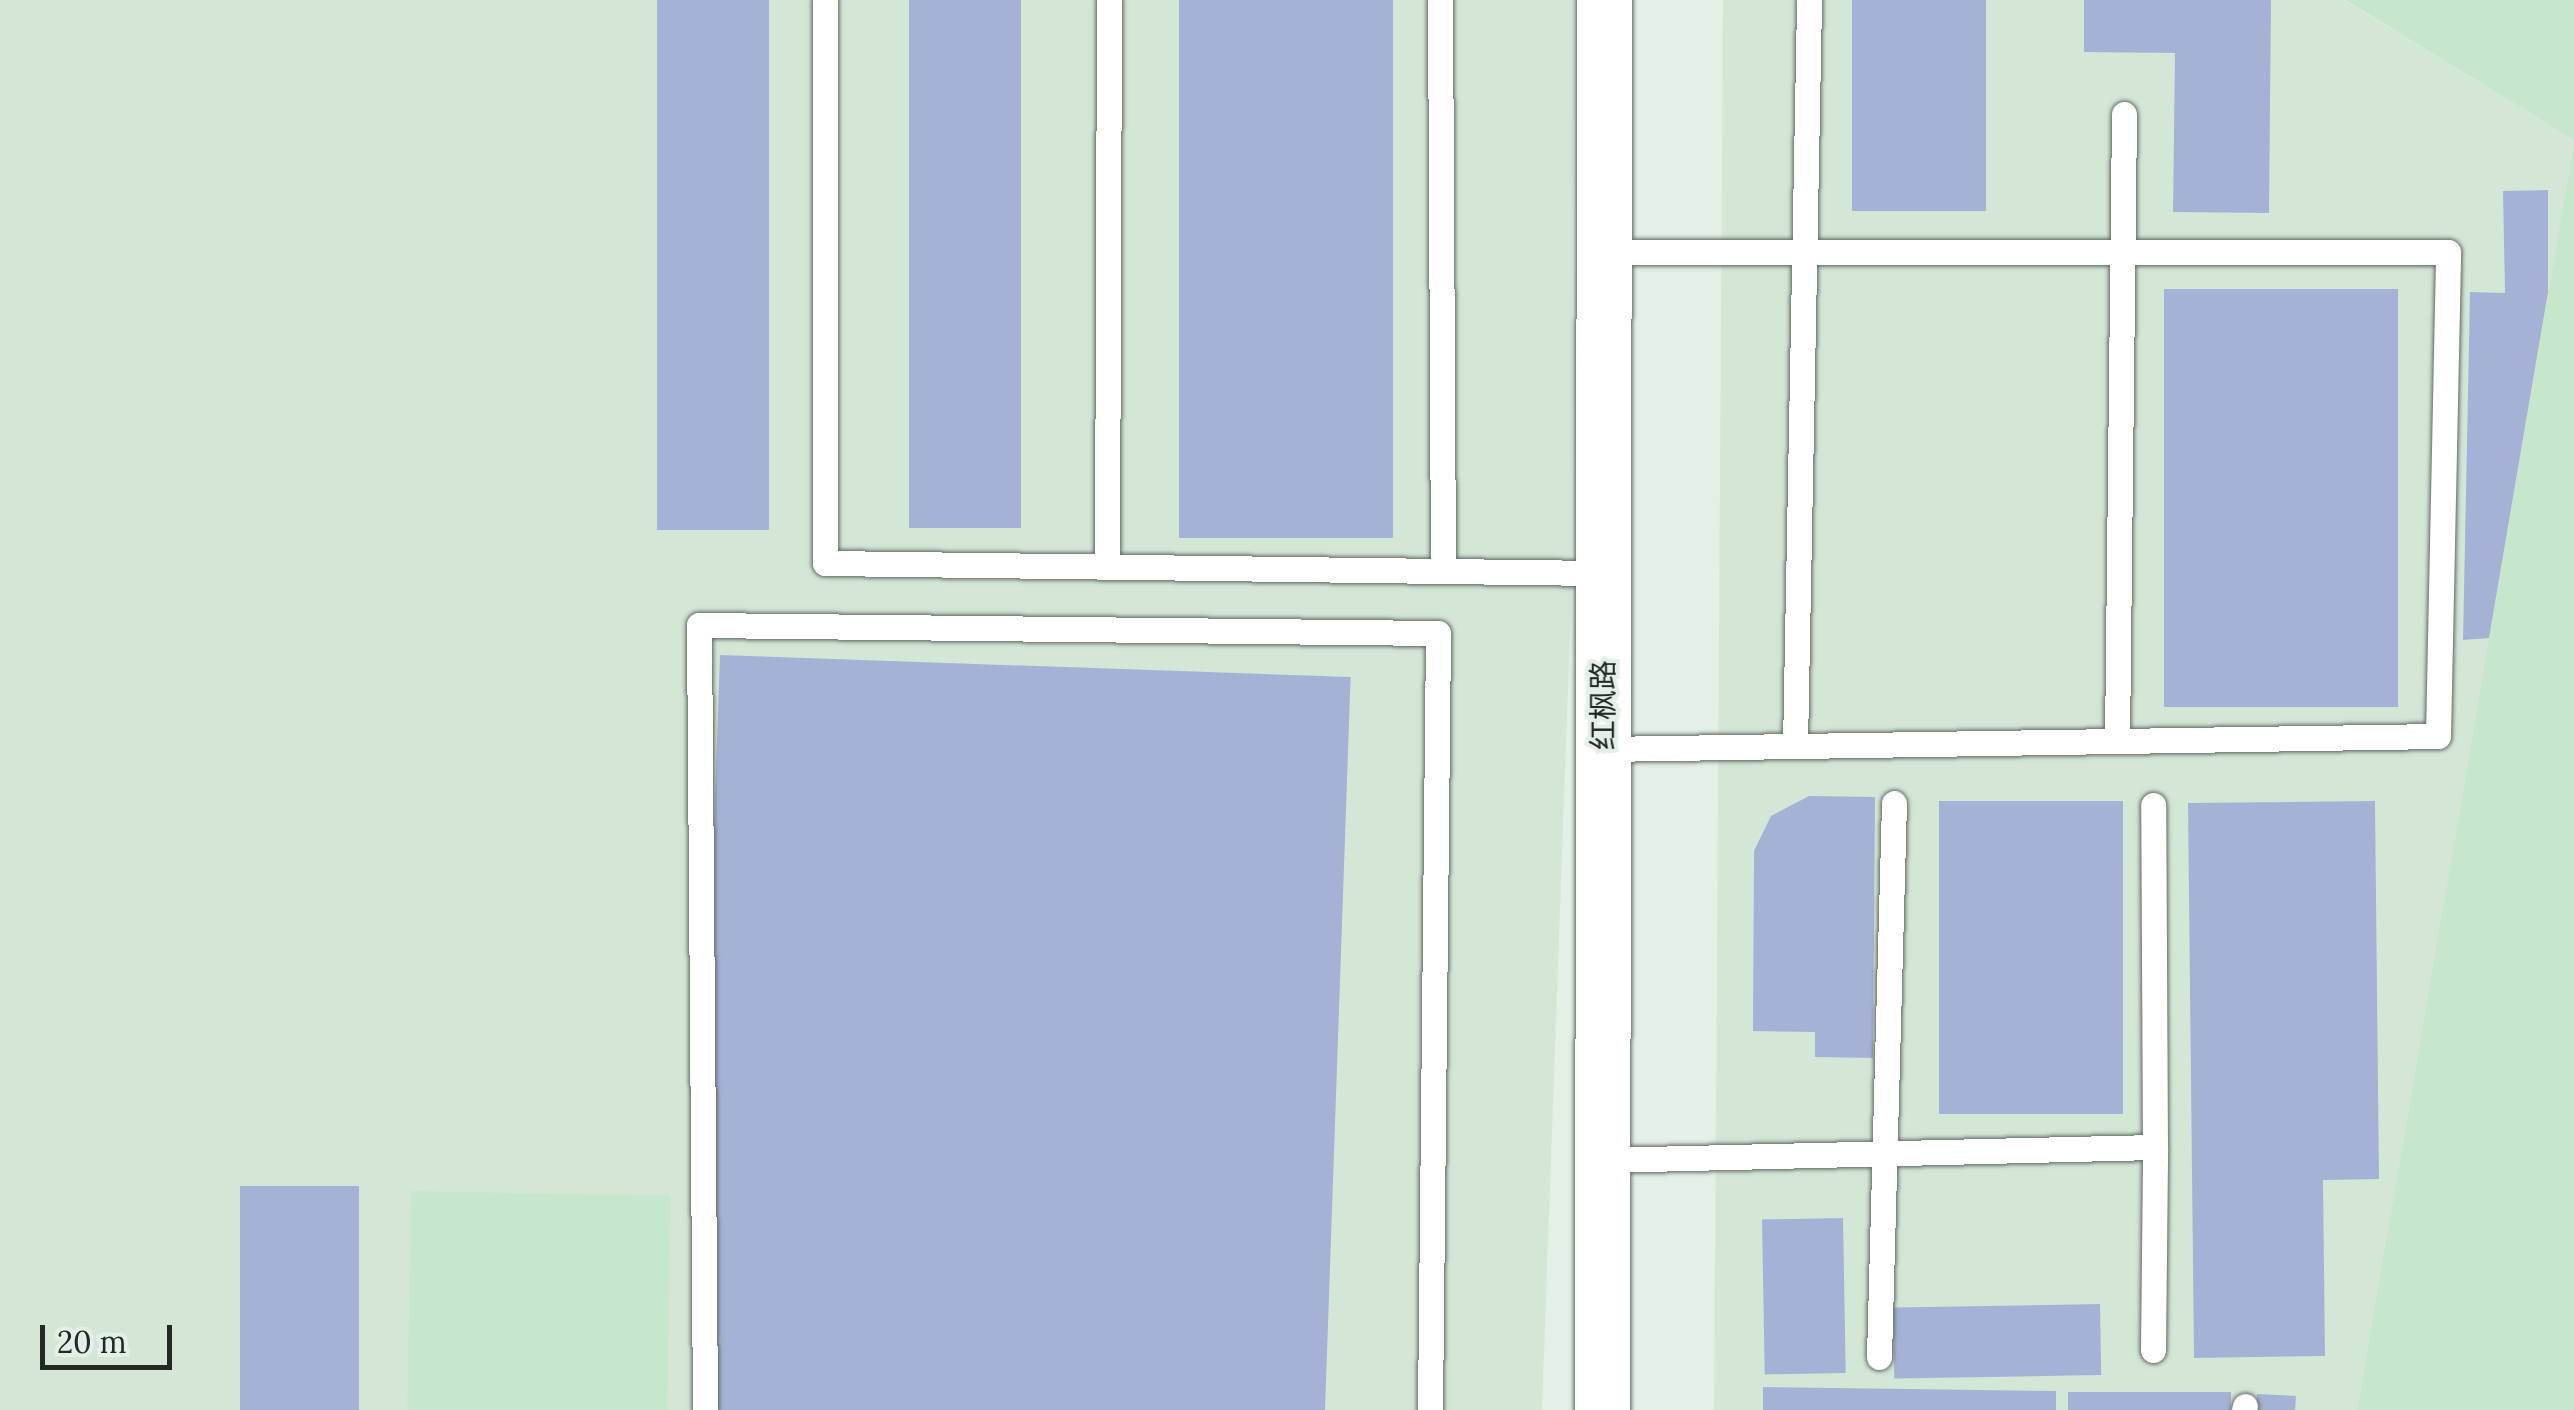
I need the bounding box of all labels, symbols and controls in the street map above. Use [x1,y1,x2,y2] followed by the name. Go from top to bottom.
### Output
[1585,660,1621,750] street label: 红枫路
[45,1305,178,1367] scale bar
[57,1323,126,1361] text: 20 m

